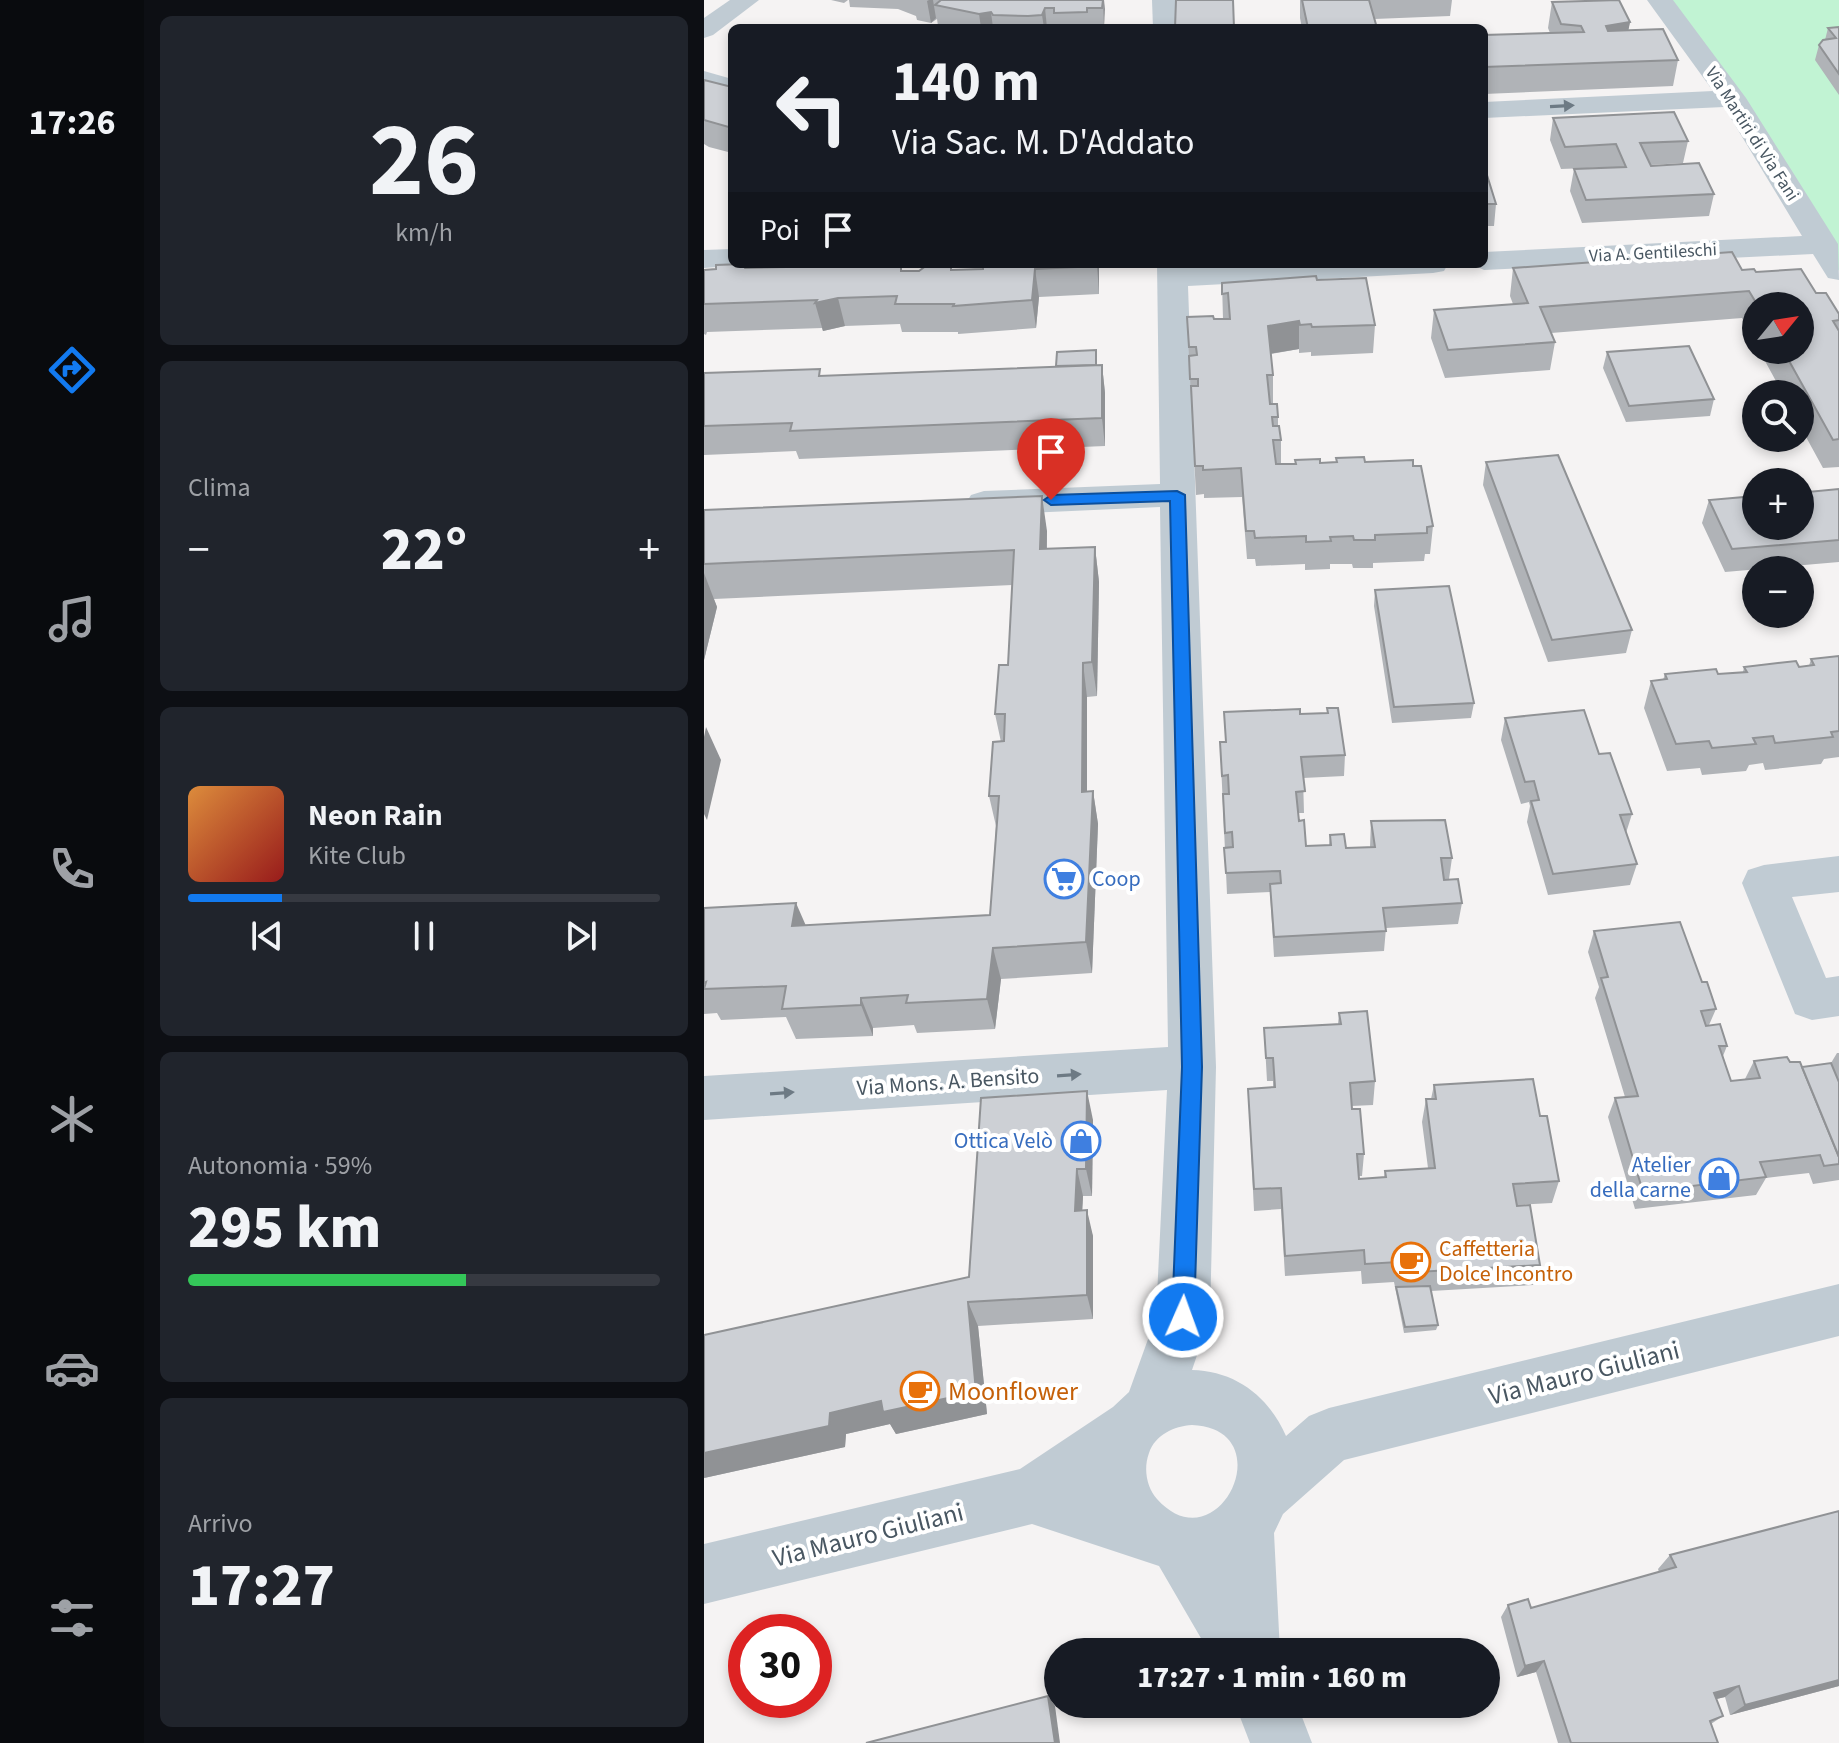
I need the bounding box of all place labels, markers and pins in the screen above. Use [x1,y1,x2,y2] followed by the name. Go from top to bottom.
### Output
[1017,418,1085,500] pin
[1043,858,1085,900] supermarket icon: Coop
[1092,863,1141,895] place label: Coop
[1060,1120,1102,1162] shop icon: Ottica Velò
[954,1125,1053,1157] place label: Ottica Velò
[1590,1149,1691,1206] place label: Atelier della carne
[1698,1157,1740,1199] shop icon: Atelier della carne
[1439,1233,1573,1290] place label: Caffetteria Dolce Incontro
[1390,1241,1432,1283] cafe icon: Caffetteria Dolce Incontro
[899,1370,941,1412] cafe icon: Moonflower
[948,1373,1079,1410] place label: Moonflower

